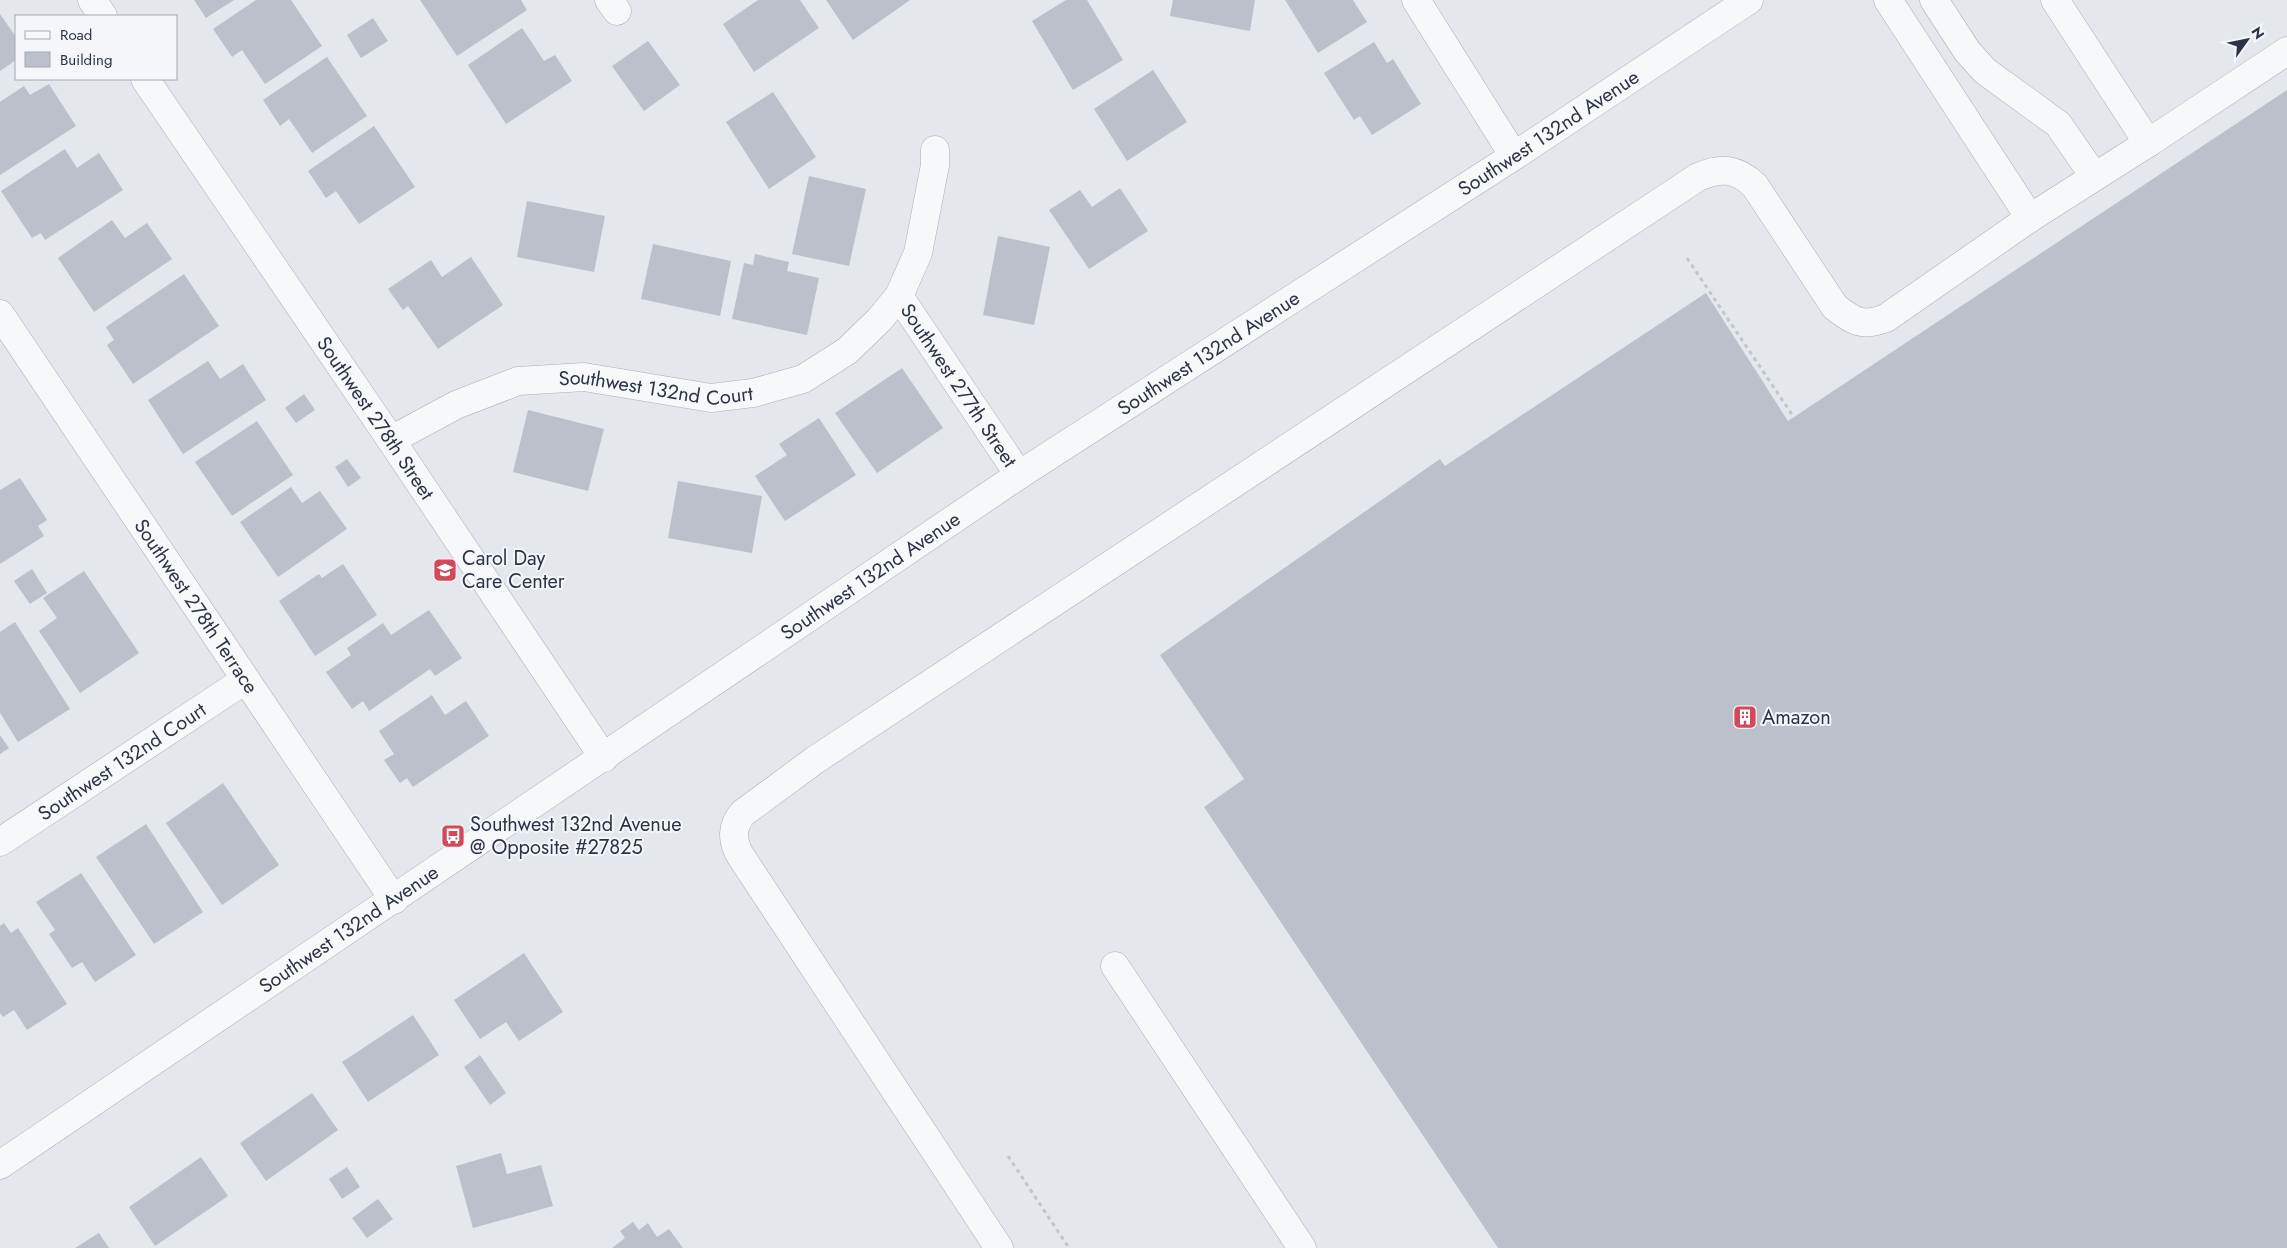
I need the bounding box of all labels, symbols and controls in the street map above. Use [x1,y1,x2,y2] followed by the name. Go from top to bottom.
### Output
[15,15,178,80] legend
[2222,15,2272,65] north arrow
[2246,23,2269,43] text: N
[60,24,92,46] text: Road
[60,49,112,71] text: Building
[1452,62,1645,203] street label: Southwest 132nd Avenue
[1112,283,1305,422] street label: Southwest 132nd Avenue
[893,298,1024,473] street label: Southwest 277th Street
[310,330,442,506] street label: Southwest 278th Street
[558,362,755,413] street label: Southwest 132nd Court
[774,504,966,647] street label: Southwest 132nd Avenue
[127,513,266,699] street label: Southwest 278th Terrace
[462,544,565,596] place label: Carol Day Care Center
[432,557,458,583] school or university icon: Carol Day Care Center
[32,695,212,828] street label: Southwest 132nd Court
[1762,703,1831,732] place label: Amazon
[1732,704,1758,730] building icon: Amazon
[470,810,682,862] place label: Southwest 132nd Avenue @ Opposite #27825
[440,823,466,849] bus stop icon: Southwest 132nd Avenue @ Opposite #27825
[253,858,444,1000] street label: Southwest 132nd Avenue

